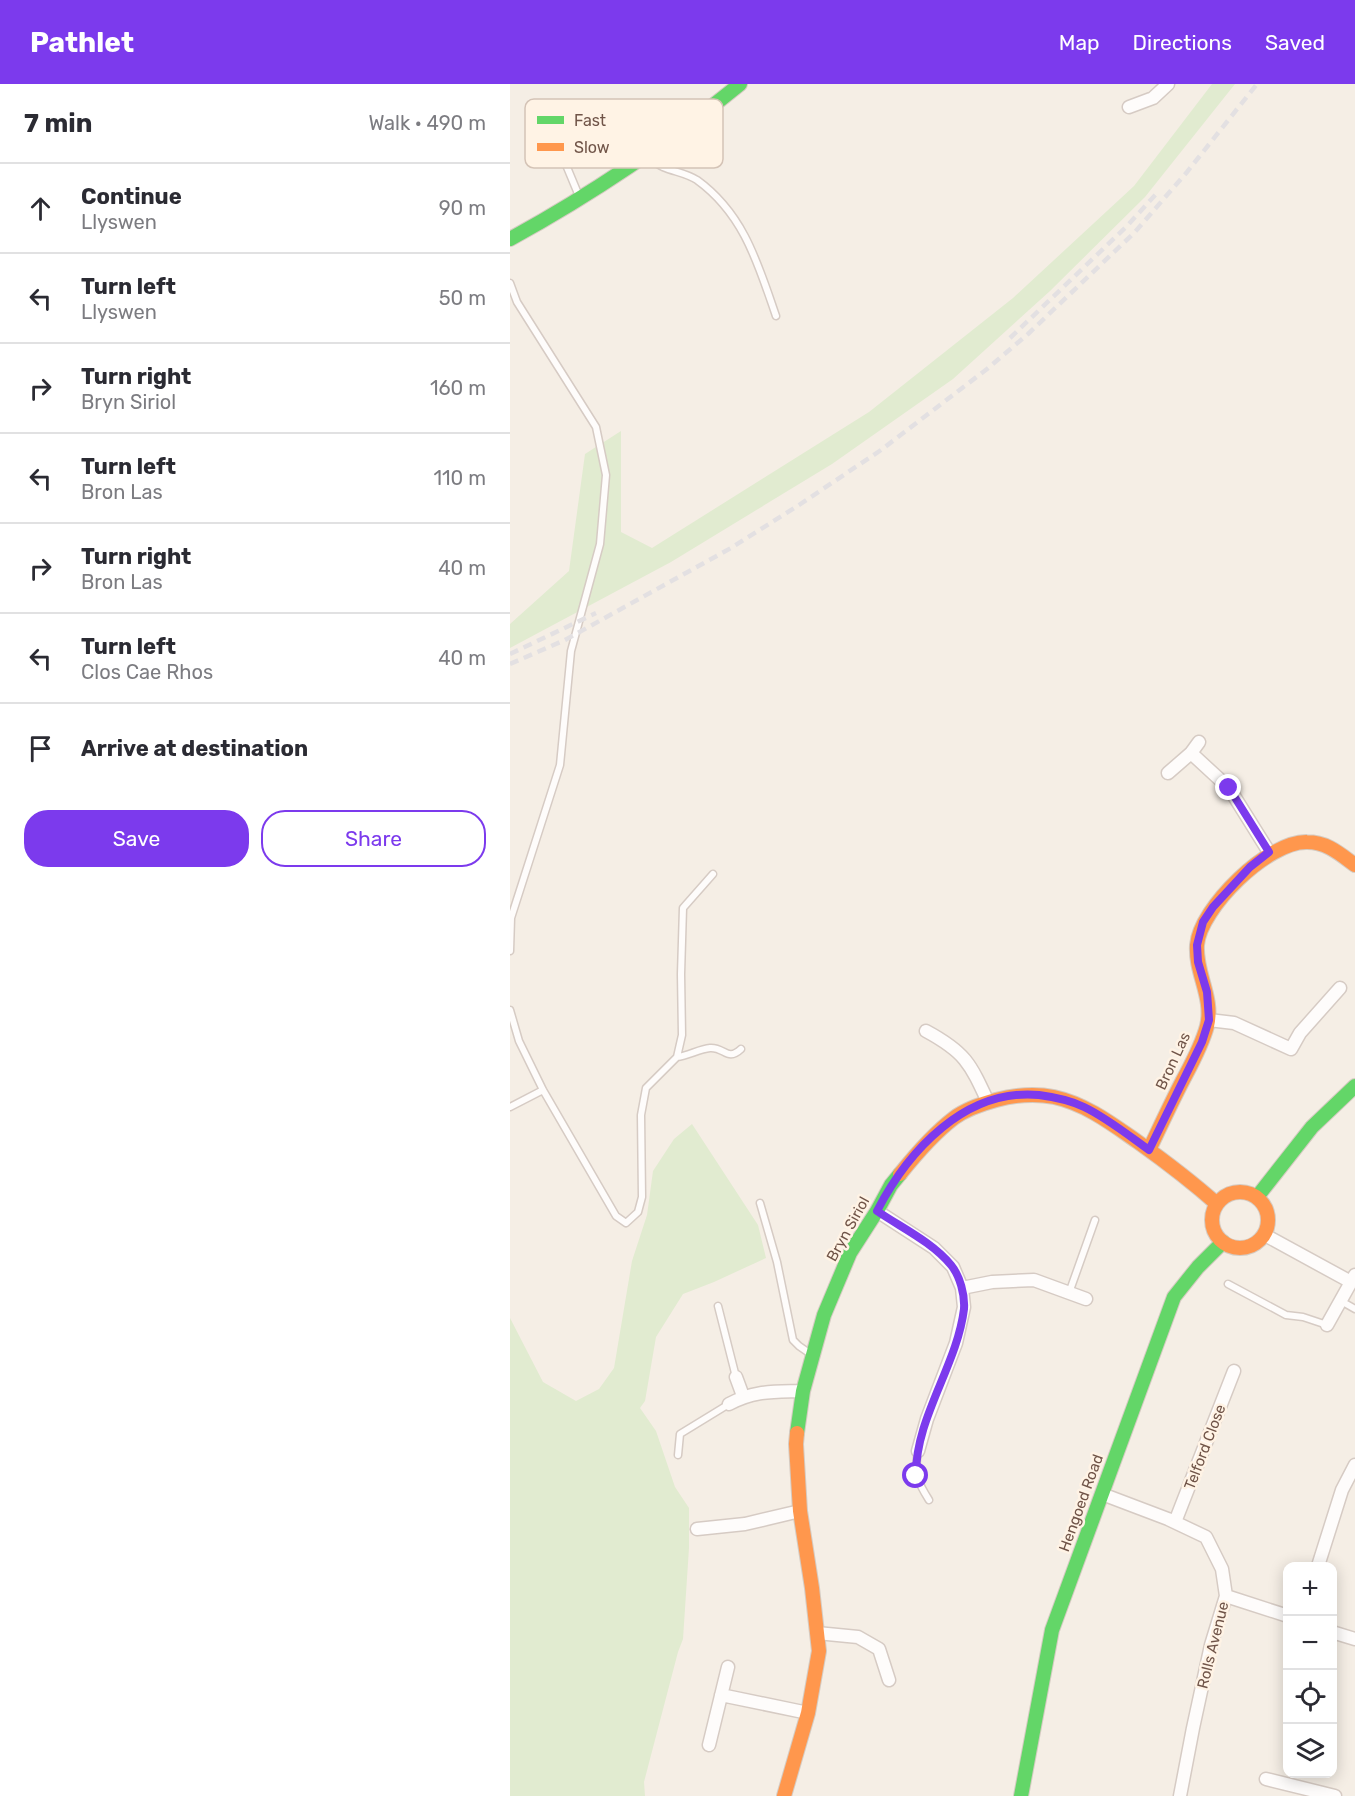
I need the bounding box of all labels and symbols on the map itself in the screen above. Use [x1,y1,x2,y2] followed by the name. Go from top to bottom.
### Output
[525,99,723,168] legend
[574,111,606,130] text: Fast
[574,138,610,157] text: Slow
[1215,774,1241,800] route end
[1152,1029,1194,1093] street label: Bron Las
[823,1193,873,1265] street label: Bryn Siriol
[1180,1402,1230,1492] street label: Telford Close
[1055,1452,1107,1554] street label: Hengoed Road
[902,1462,928,1488] route start
[1193,1600,1233,1690] street label: Rolls Avenue

